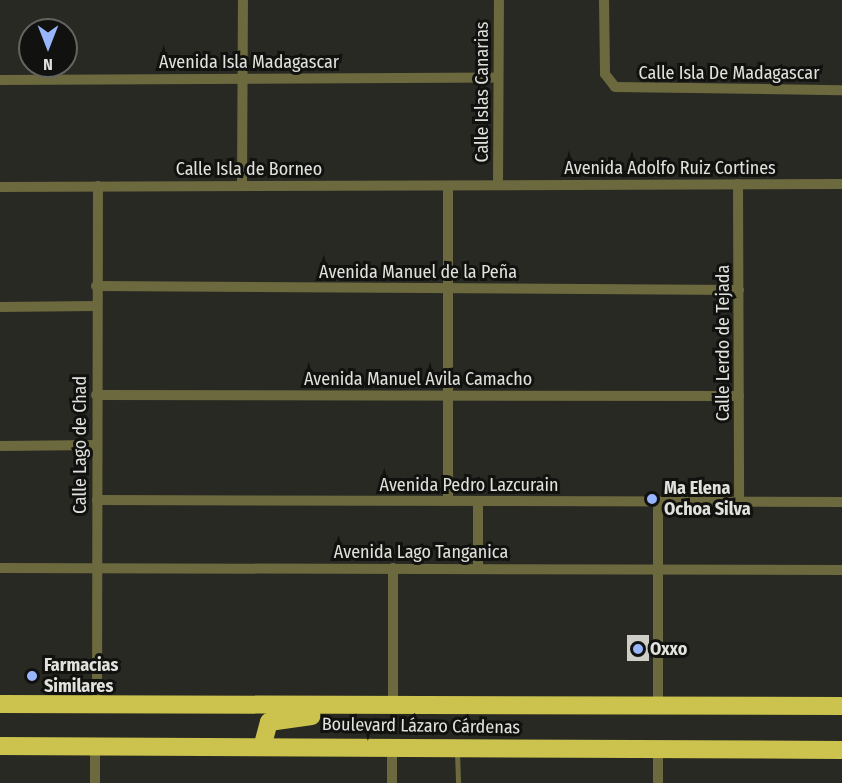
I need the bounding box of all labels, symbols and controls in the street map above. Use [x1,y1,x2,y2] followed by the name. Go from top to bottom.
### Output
[18,18,78,78] north arrow
[471,21,493,163] street label: Calle Islas Canarias
[159,51,339,73] street label: Avenida Isla Madagascar
[43,55,53,74] text: N
[639,62,819,84] street label: Calle Isla De Madagascar
[564,157,776,179] street label: Avenida Adolfo Ruiz Cortines
[176,158,322,180] street label: Calle Isla de Borneo
[319,261,517,283] street label: Avenida Manuel de la Peña
[712,265,734,421] street label: Calle Lerdo de Tejada
[304,368,532,390] street label: Avenida Manuel Avila Camacho
[69,376,91,514] street label: Calle Lago de Chad
[379,474,559,496] street label: Avenida Pedro Lazcurain
[664,478,751,520] place label: Ma Elena Ochoa Silva
[645,492,659,506] marker: Ma Elena Ochoa Silva
[334,541,508,563] street label: Avenida Lago Tanganica
[650,638,687,660] place label: Oxxo
[631,642,645,656] marker: Oxxo
[44,655,118,698] place label: Farmacias Similares
[25,669,39,683] marker: Farmacias Similares
[322,713,520,739] street label: Boulevard Lázaro Cárdenas

